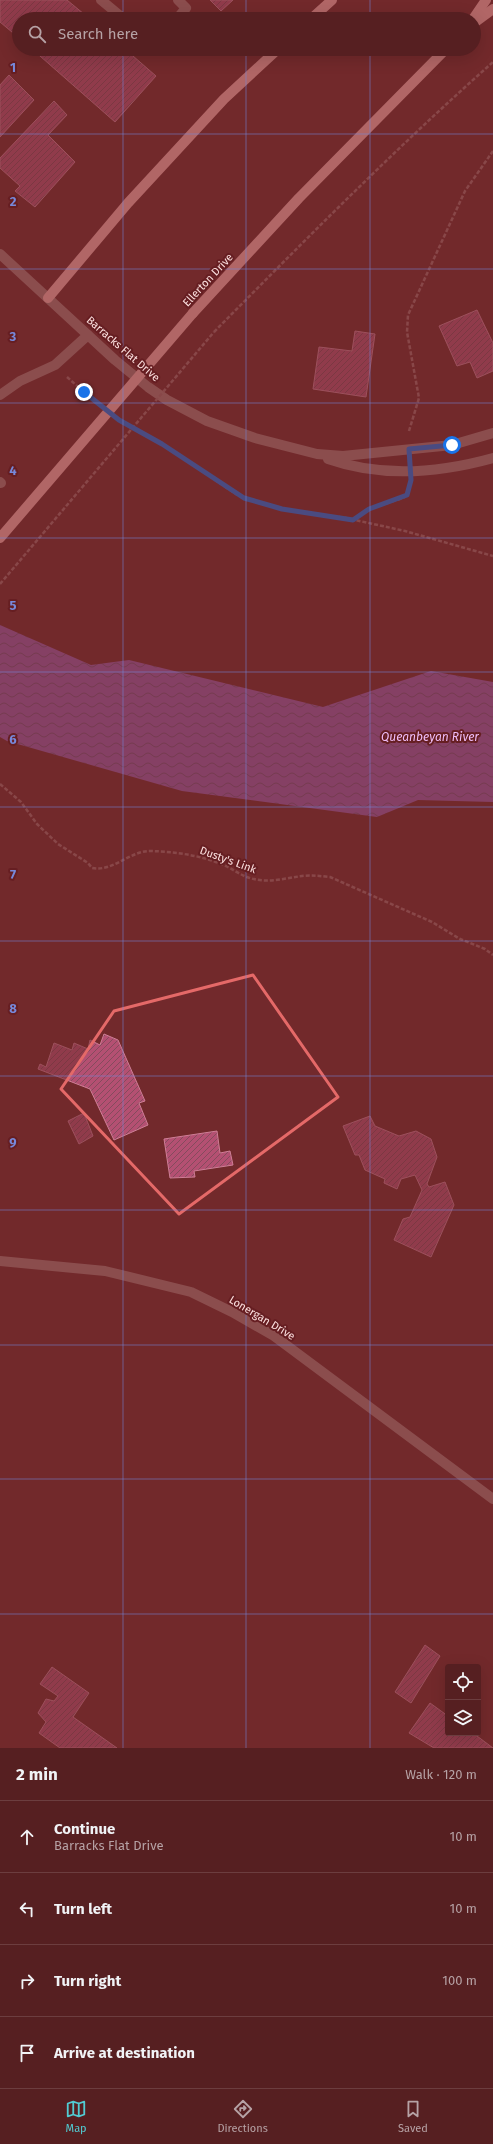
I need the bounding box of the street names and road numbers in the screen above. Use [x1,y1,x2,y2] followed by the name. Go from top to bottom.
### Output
[180,251,236,309] street label: Ellerton Drive
[84,314,162,384] street label: Barracks Flat Drive
[198,844,258,876] street label: Dusty's Link
[227,1293,297,1343] street label: Lonergan Drive

